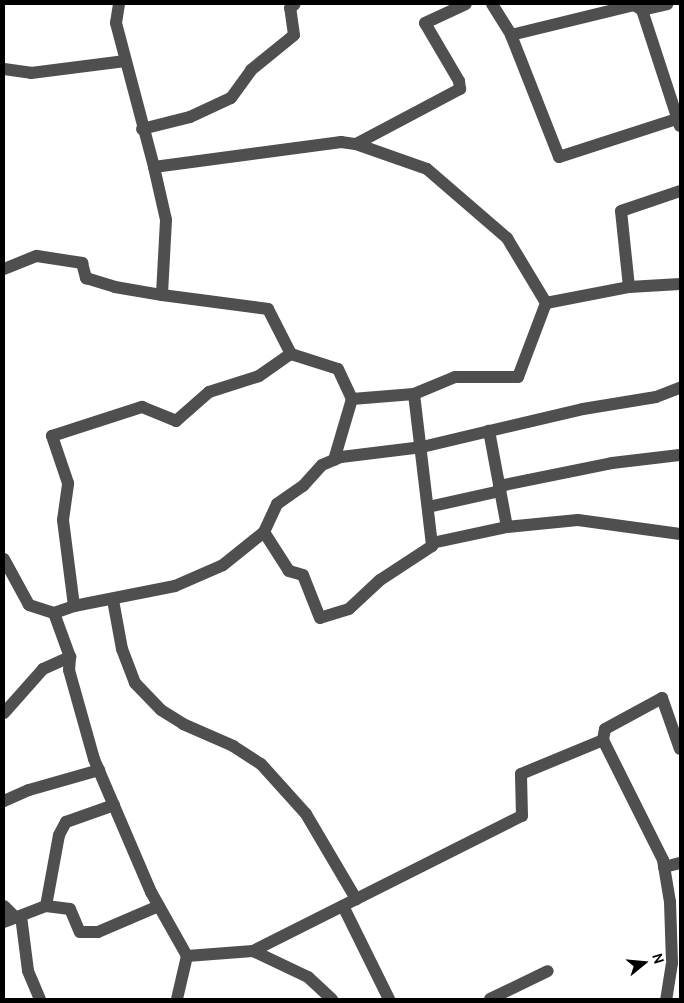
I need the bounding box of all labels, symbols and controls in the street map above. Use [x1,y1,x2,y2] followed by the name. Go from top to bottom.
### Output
[619,938,669,988] north arrow
[648,951,668,966] text: N

